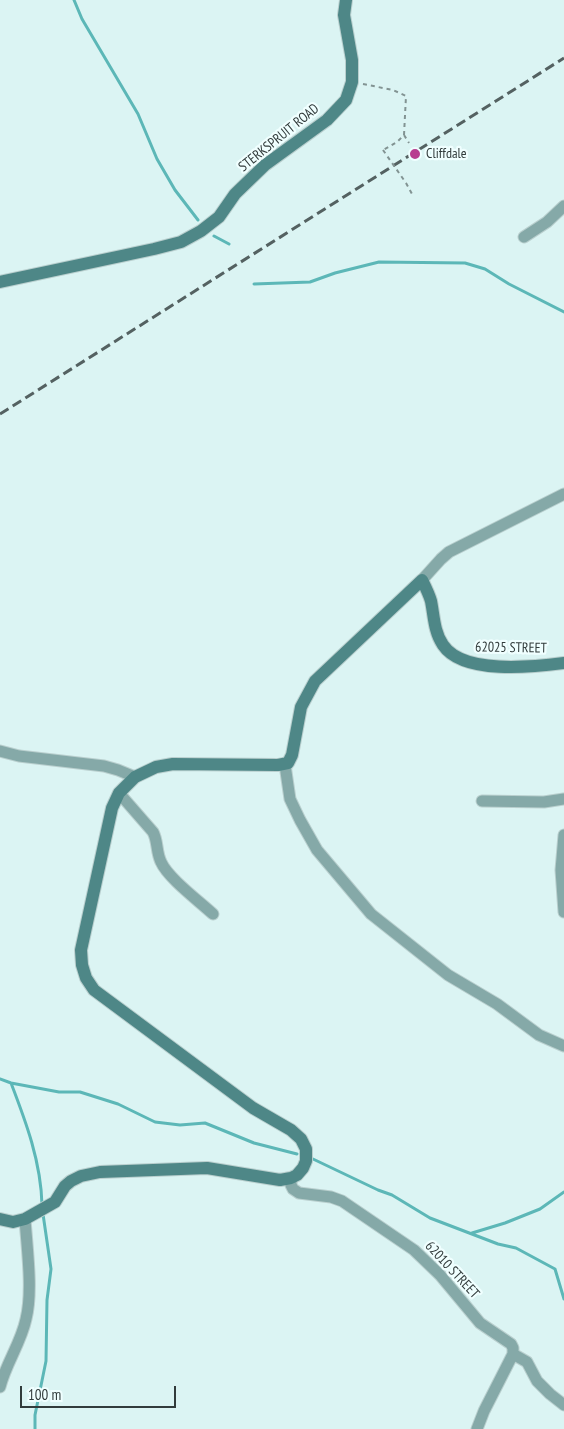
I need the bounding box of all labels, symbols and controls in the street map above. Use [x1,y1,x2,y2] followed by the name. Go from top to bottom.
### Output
[235,101,323,175] street label: STERKSPRUIT ROAD
[426,146,467,162] place label: Cliffdale
[408,147,422,161] marker: Cliffdale
[475,639,547,657] street label: 62025 STREET
[421,1238,483,1302] street label: 62010 STREET
[22,1376,179,1408] scale bar
[28,1385,61,1404] text: 100 m

